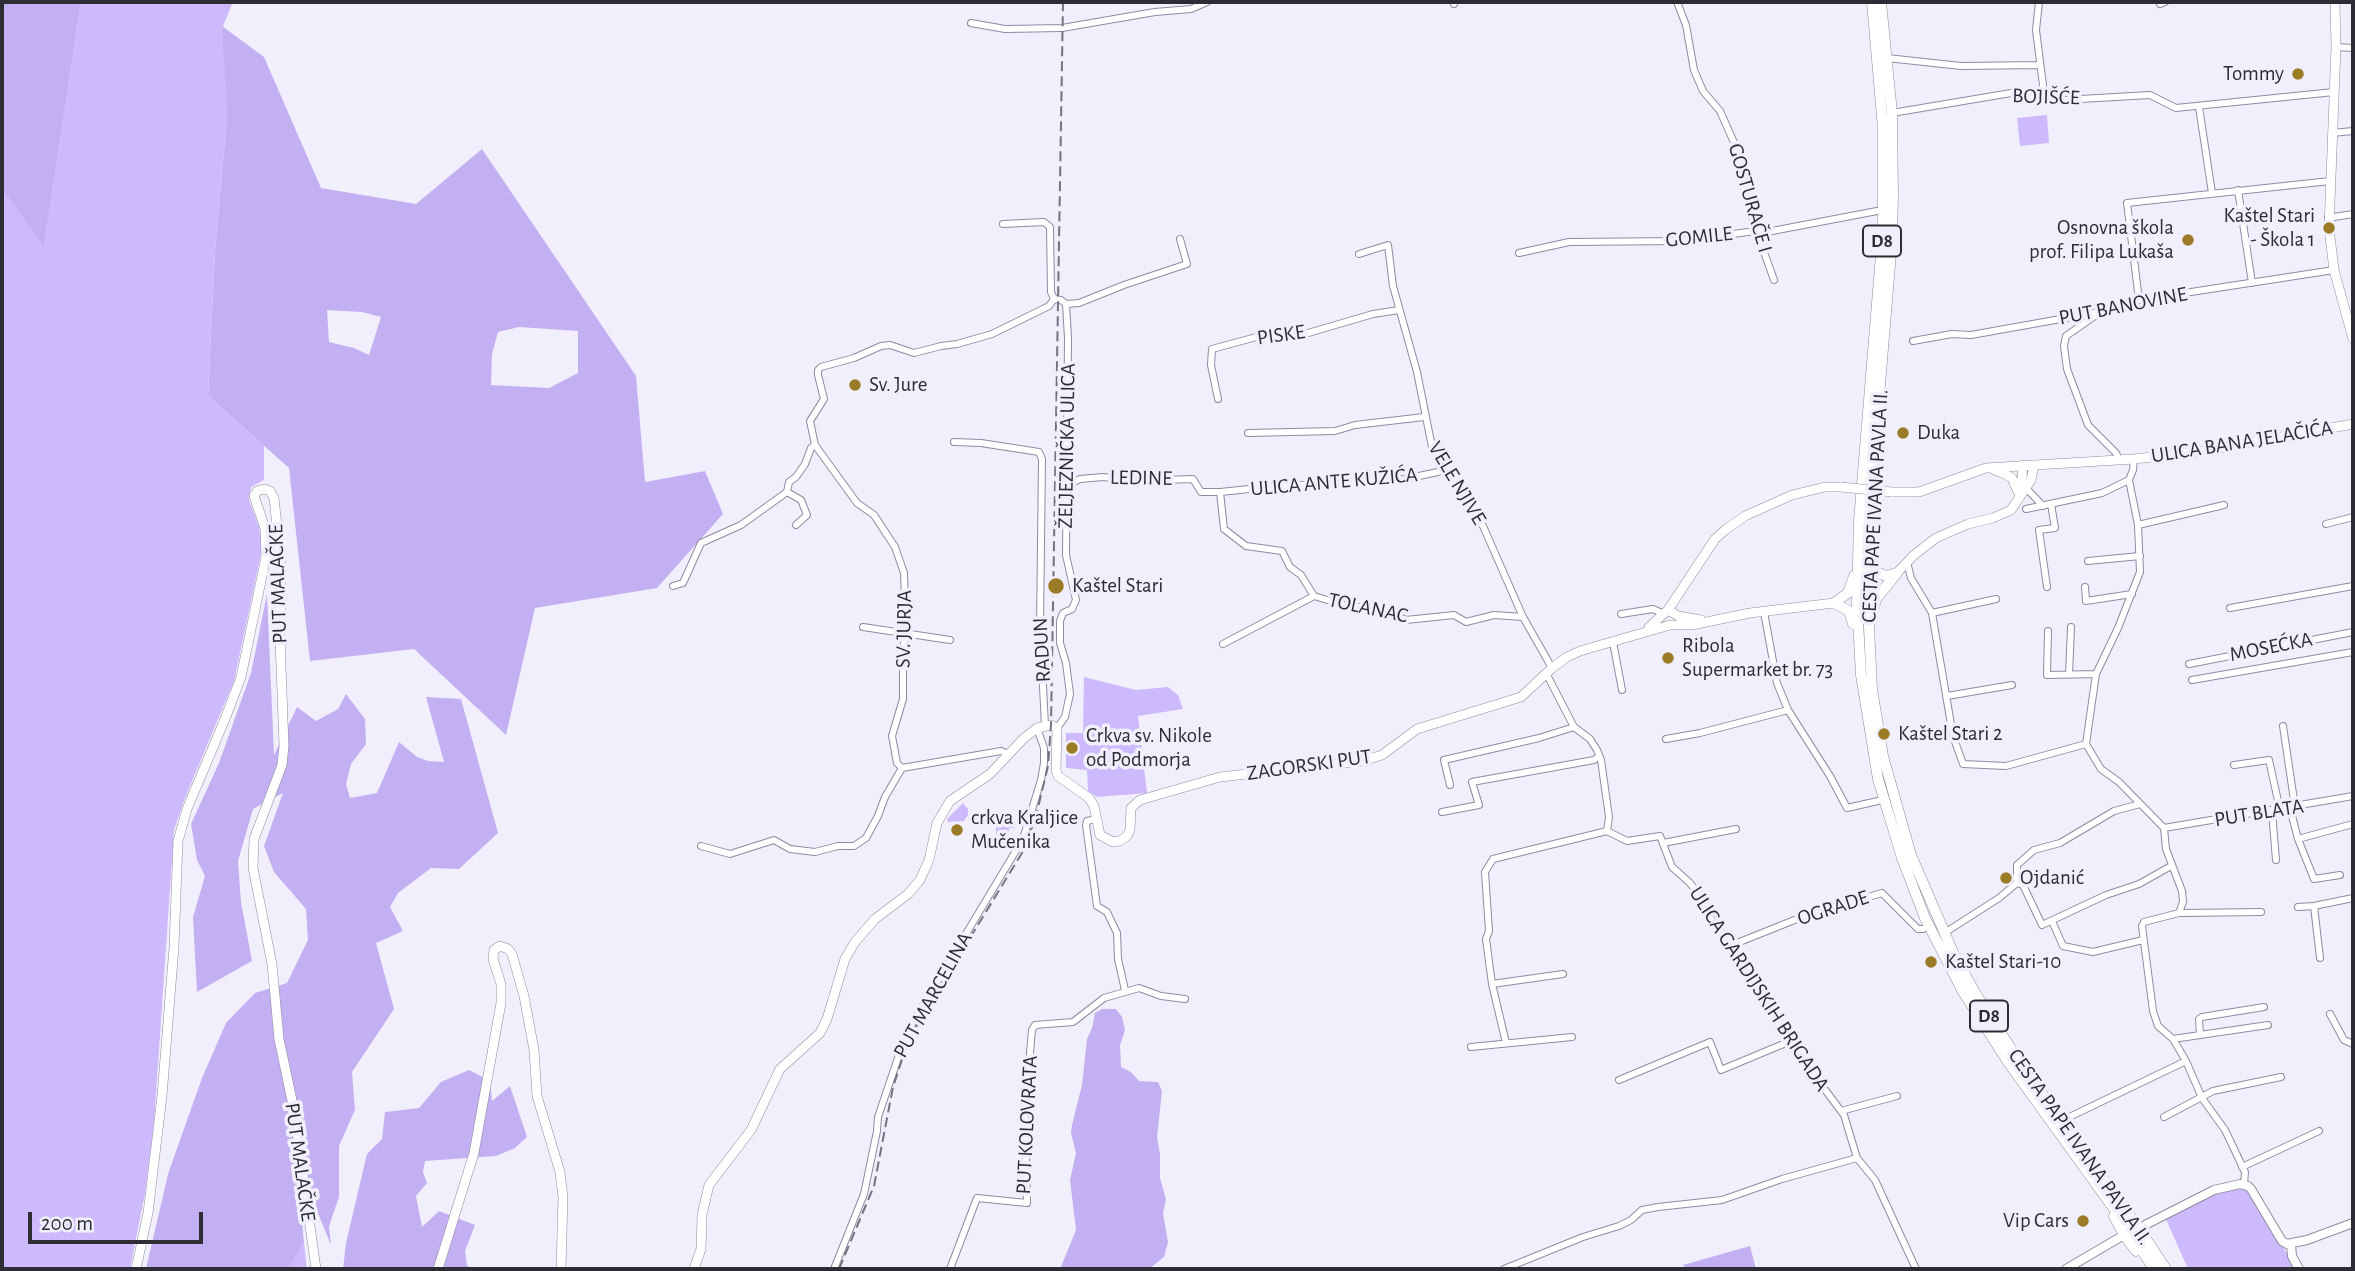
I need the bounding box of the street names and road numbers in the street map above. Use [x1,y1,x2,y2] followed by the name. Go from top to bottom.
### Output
[2012,83,2080,111] street label: BOJIŠĆE
[1722,140,1778,256] street label: GOSTURAČE I
[1664,221,1734,253] street label: GOMILE
[1863,226,1901,256] road number: D8
[2057,281,2189,331] street label: PUT BANOVINE
[1255,319,1307,351] street label: PISKE
[1053,363,1081,529] street label: ŽELJEZNIČKA ULICA
[1856,389,1894,623] street label: CESTA PAPE IVANA PAVLA II.
[2149,415,2335,469] street label: ULICA BANA JELAČIĆA
[1422,437,1492,529] street label: VELE NJIVE
[1249,462,1419,502] street label: ULICA ANTE KUŽIĆA
[1110,465,1172,491] street label: LEDINE
[263,524,293,644] street label: PUT MALAČKE
[1326,587,1410,629] street label: TOLANAC
[891,590,917,668] street label: SV. JURJA
[1028,617,1056,683] street label: RADUN
[2227,627,2315,667] street label: MOSEĆKA
[1245,744,1373,786] street label: ZAGORSKI PUT
[2213,794,2305,832] street label: PUT BLATA
[1683,882,1835,1096] street label: ULICA GARDIJSKIH BRIGADA
[1794,885,1872,931] street label: OGRADE
[888,928,978,1062] street label: PUT MARCELINA
[1970,1000,2008,1032] road number: D8
[2003,1044,2157,1250] street label: CESTA PAPE IVANA PAVLA II.
[1011,1055,1043,1195] street label: PUT KOLOVRATA
[279,1101,321,1223] street label: PUT MALAČKE

